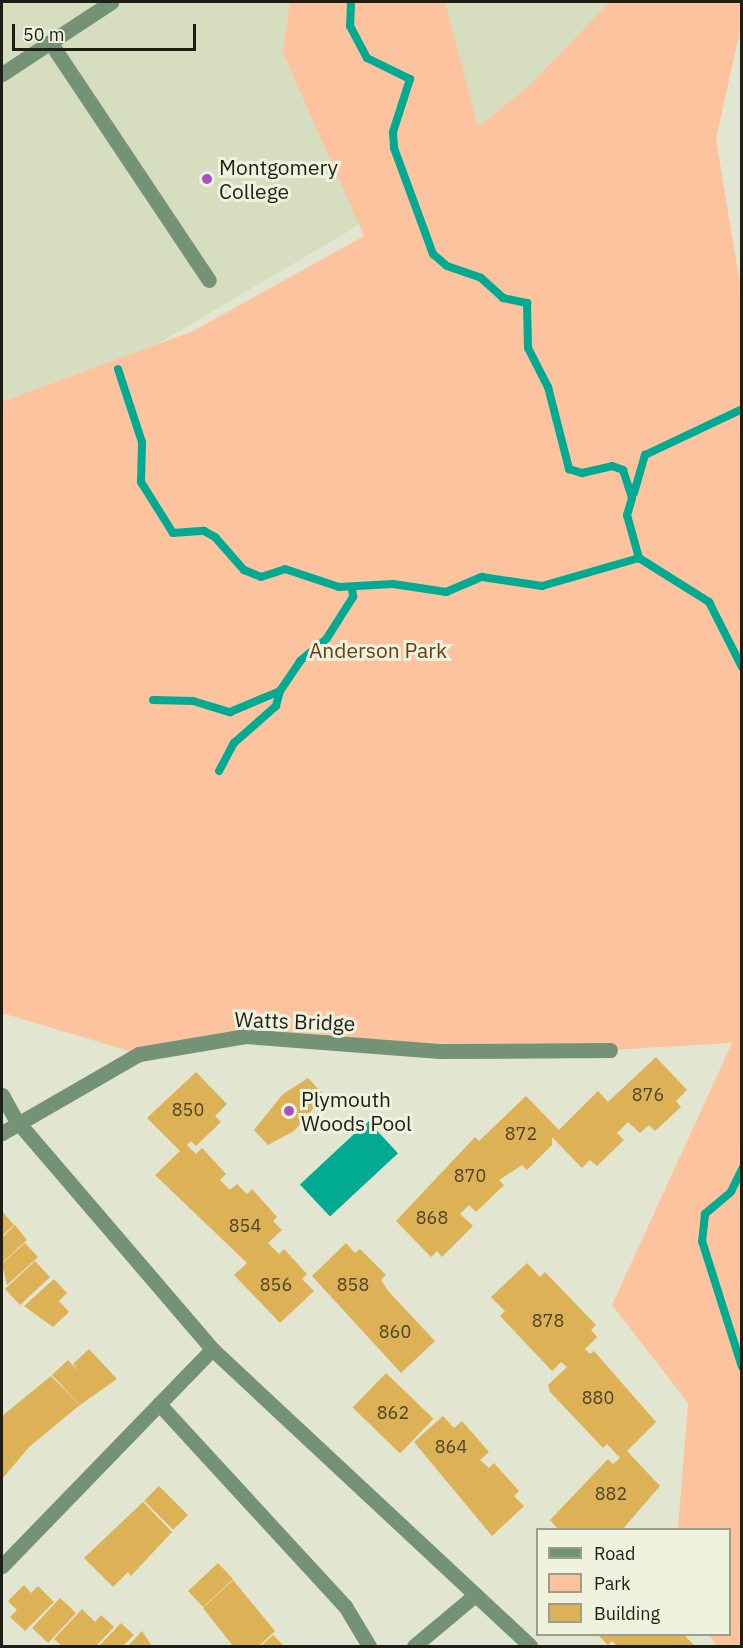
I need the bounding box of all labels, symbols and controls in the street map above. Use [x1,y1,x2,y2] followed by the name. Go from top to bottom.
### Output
[15,12,200,50] scale bar
[23,23,65,46] text: 50 m
[219,154,338,204] place label: Montgomery College
[200,172,214,186] marker: Montgomery College
[309,637,447,663] park label: Anderson Park
[234,1006,356,1036] street label: Watts Bridge
[632,1084,664,1106] house number: 876
[301,1086,412,1136] place label: Plymouth Woods Pool
[172,1099,204,1121] house number: 850
[282,1104,296,1118] marker: Plymouth Woods Pool
[505,1123,537,1145] house number: 872
[454,1165,486,1187] house number: 870
[416,1207,448,1229] house number: 868
[229,1215,261,1237] house number: 854
[260,1274,292,1296] house number: 856
[337,1274,369,1296] house number: 858
[532,1310,564,1332] house number: 878
[379,1321,411,1343] house number: 860
[582,1387,614,1409] house number: 880
[377,1402,409,1424] house number: 862
[435,1436,467,1458] house number: 864
[595,1483,627,1505] house number: 882
[536,1528,731,1636] legend
[594,1542,635,1565] text: Road
[594,1572,630,1595] text: Park
[594,1602,660,1625] text: Building

